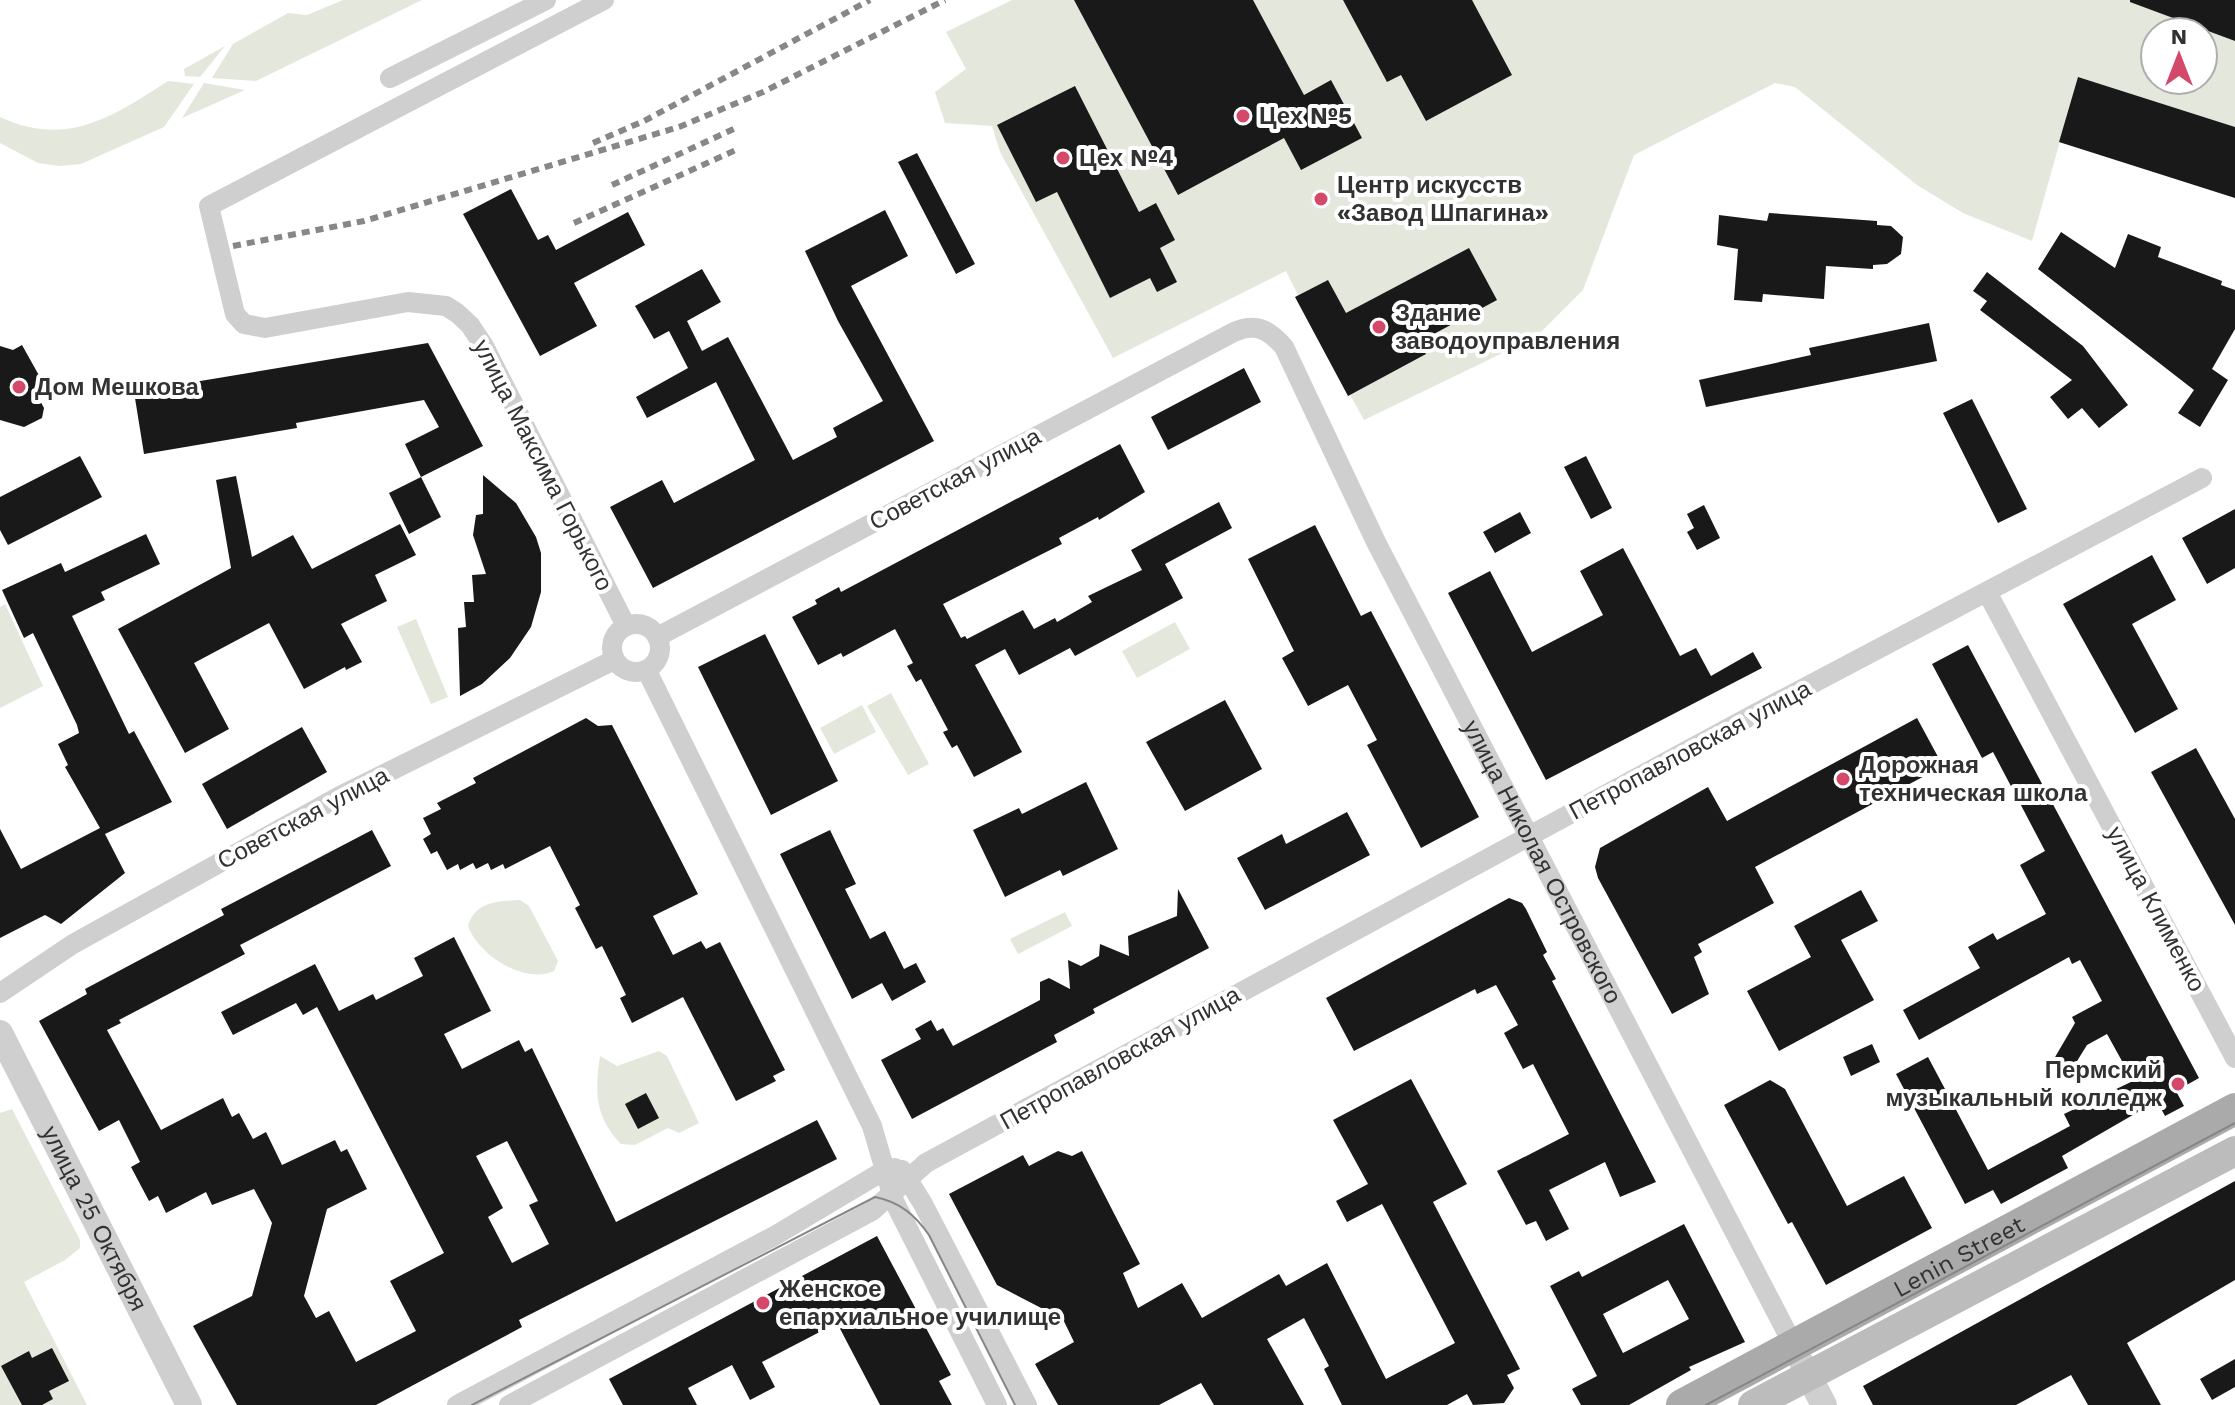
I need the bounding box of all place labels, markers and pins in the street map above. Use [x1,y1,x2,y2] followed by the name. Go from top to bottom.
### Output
[1259,102,1352,130] place label: Цех №5
[1234,107,1252,125] marker: Цех №5
[1079,144,1174,172] place label: Цех №4
[1054,149,1072,167] marker: Цех №4
[1337,171,1549,227] place label: Центр искусств «Завод Шпагина»
[1312,190,1330,208] marker: Центр искусств «Завод Шпагина»
[1395,299,1620,355] place label: Здание заводоуправления
[1370,318,1388,336] marker: Здание заводоуправления
[35,373,199,401] place label: Дом Мешкова
[10,378,28,396] marker: Дом Мешкова
[1859,751,2088,807] place label: Дорожная техническая школа
[1834,770,1852,788] marker: Дорожная техническая школа
[1886,1056,2163,1112] place label: Пермский музыкальный колледж
[2169,1075,2187,1093] marker: Пермский музыкальный колледж
[778,1275,1061,1331] place label: Женское епархиальное училище
[754,1294,772,1312] marker: Женское епархиальное училище

